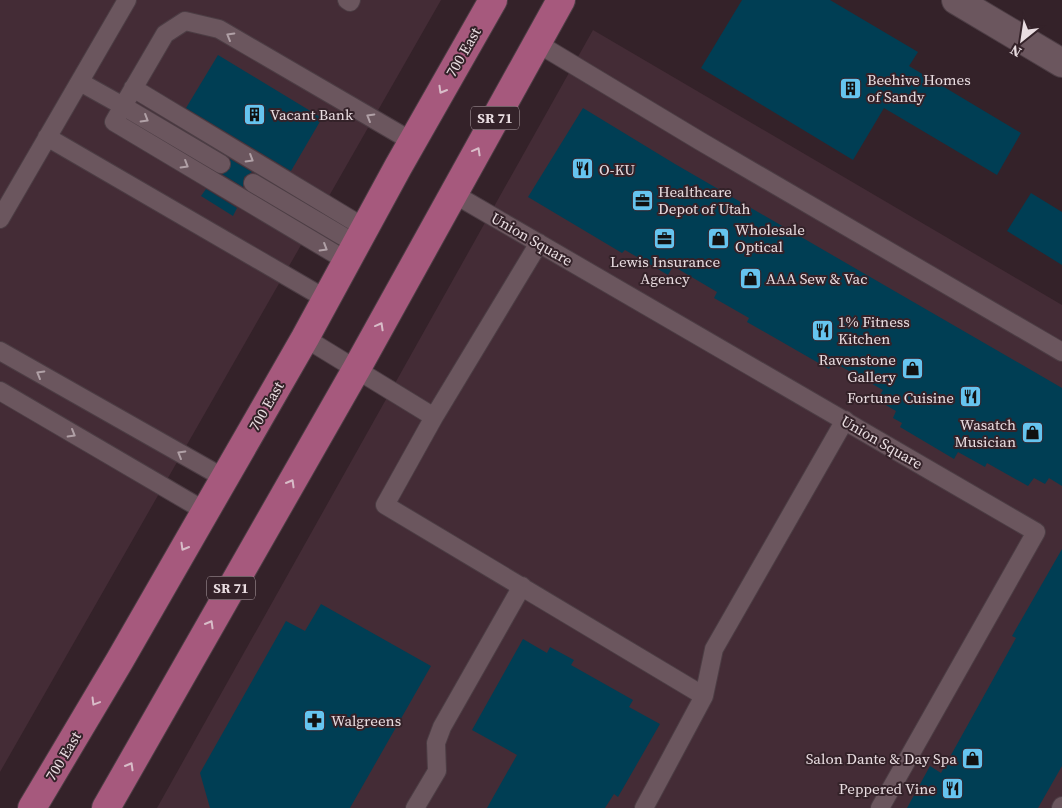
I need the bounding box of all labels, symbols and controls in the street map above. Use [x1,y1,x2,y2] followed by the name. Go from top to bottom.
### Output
[997,15,1047,65] north arrow
[440,23,486,81] street label: 700 East
[226,32,235,42] one-way arrow
[1006,40,1025,62] text: N
[867,69,971,107] place label: Beehive Homes of Sandy
[839,76,863,100] building icon: Beehive Homes of Sandy
[438,85,448,94] one-way arrow
[242,102,266,126] building icon: Vacant Bank
[270,104,354,125] place label: Vacant Bank
[471,106,519,130] road number: SR 71
[140,112,149,122] one-way arrow
[367,114,376,124] one-way arrow
[471,148,481,157] one-way arrow
[244,152,253,162] one-way arrow
[571,157,595,181] restaurant icon: O-KU
[179,158,188,168] one-way arrow
[599,159,635,180] place label: O-KU
[658,181,751,219] place label: Healthcare Depot of Utah
[630,188,654,212] office icon: Healthcare Depot of Utah
[487,207,577,271] street label: Union Square
[735,219,805,257] place label: Wholesale Optical
[653,226,677,250] office icon: Lewis Insurance Agency
[707,226,731,250] shop icon: Wholesale Optical
[319,241,328,251] one-way arrow
[610,251,720,289] place label: Lewis Insurance Agency
[738,266,762,290] shop icon: AAA Sew & Vac
[766,268,868,289] place label: AAA Sew & Vac
[838,311,910,349] place label: 1% Fitness Kitchen
[810,318,834,342] restaurant icon: 1% Fitness Kitchen
[374,322,384,331] one-way arrow
[819,349,896,387] place label: Ravenstone Gallery
[900,356,924,380] shop icon: Ravenstone Gallery
[37,370,46,380] one-way arrow
[243,377,289,435] street label: 700 East
[958,385,982,409] restaurant icon: Fortune Cuisine
[847,387,954,408] place label: Fortune Cuisine
[837,410,927,474] street label: Union Square
[955,414,1016,452] place label: Wasatch Musician
[1020,421,1044,445] shop icon: Wasatch Musician
[67,427,76,437] one-way arrow
[178,450,187,460] one-way arrow
[285,480,295,489] one-way arrow
[181,541,191,550] one-way arrow
[207,576,255,600] road number: SR 71
[204,621,214,630] one-way arrow
[91,697,101,706] one-way arrow
[303,708,327,732] pharmacy icon: Walgreens
[331,710,401,731] place label: Walgreens
[40,727,86,785] street label: 700 East
[961,746,985,770] shop icon: Salon Dante & Day Spa
[806,748,957,769] place label: Salon Dante & Day Spa
[124,762,134,771] one-way arrow
[940,776,964,800] restaurant icon: Peppered Vine
[839,778,936,799] place label: Peppered Vine

